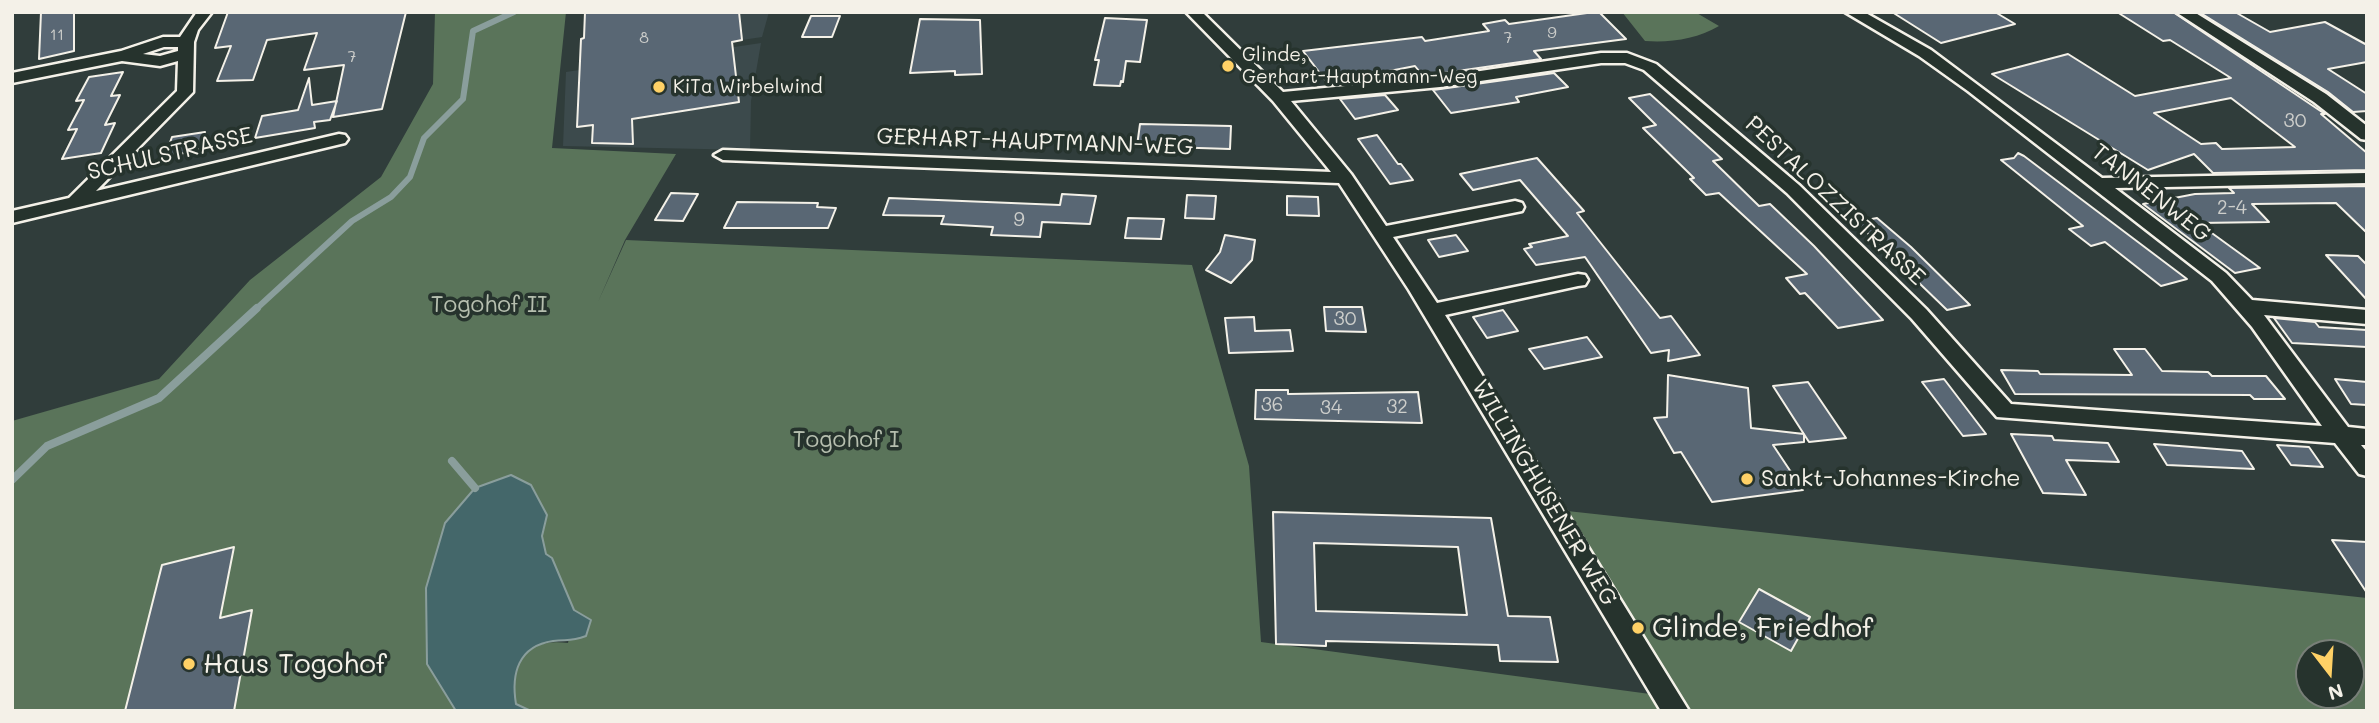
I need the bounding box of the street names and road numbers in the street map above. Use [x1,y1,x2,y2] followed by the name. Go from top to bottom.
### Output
[1739,111,1931,291] street label: PESTALOZZISTRASSE
[85,122,255,186] street label: SCHULSTRASSE
[876,123,1194,161] street label: GERHART-HAUPTMANN-WEG
[2086,138,2216,248] street label: TANNENWEG
[1465,375,1623,611] street label: WILLINGHUSENER WEG

